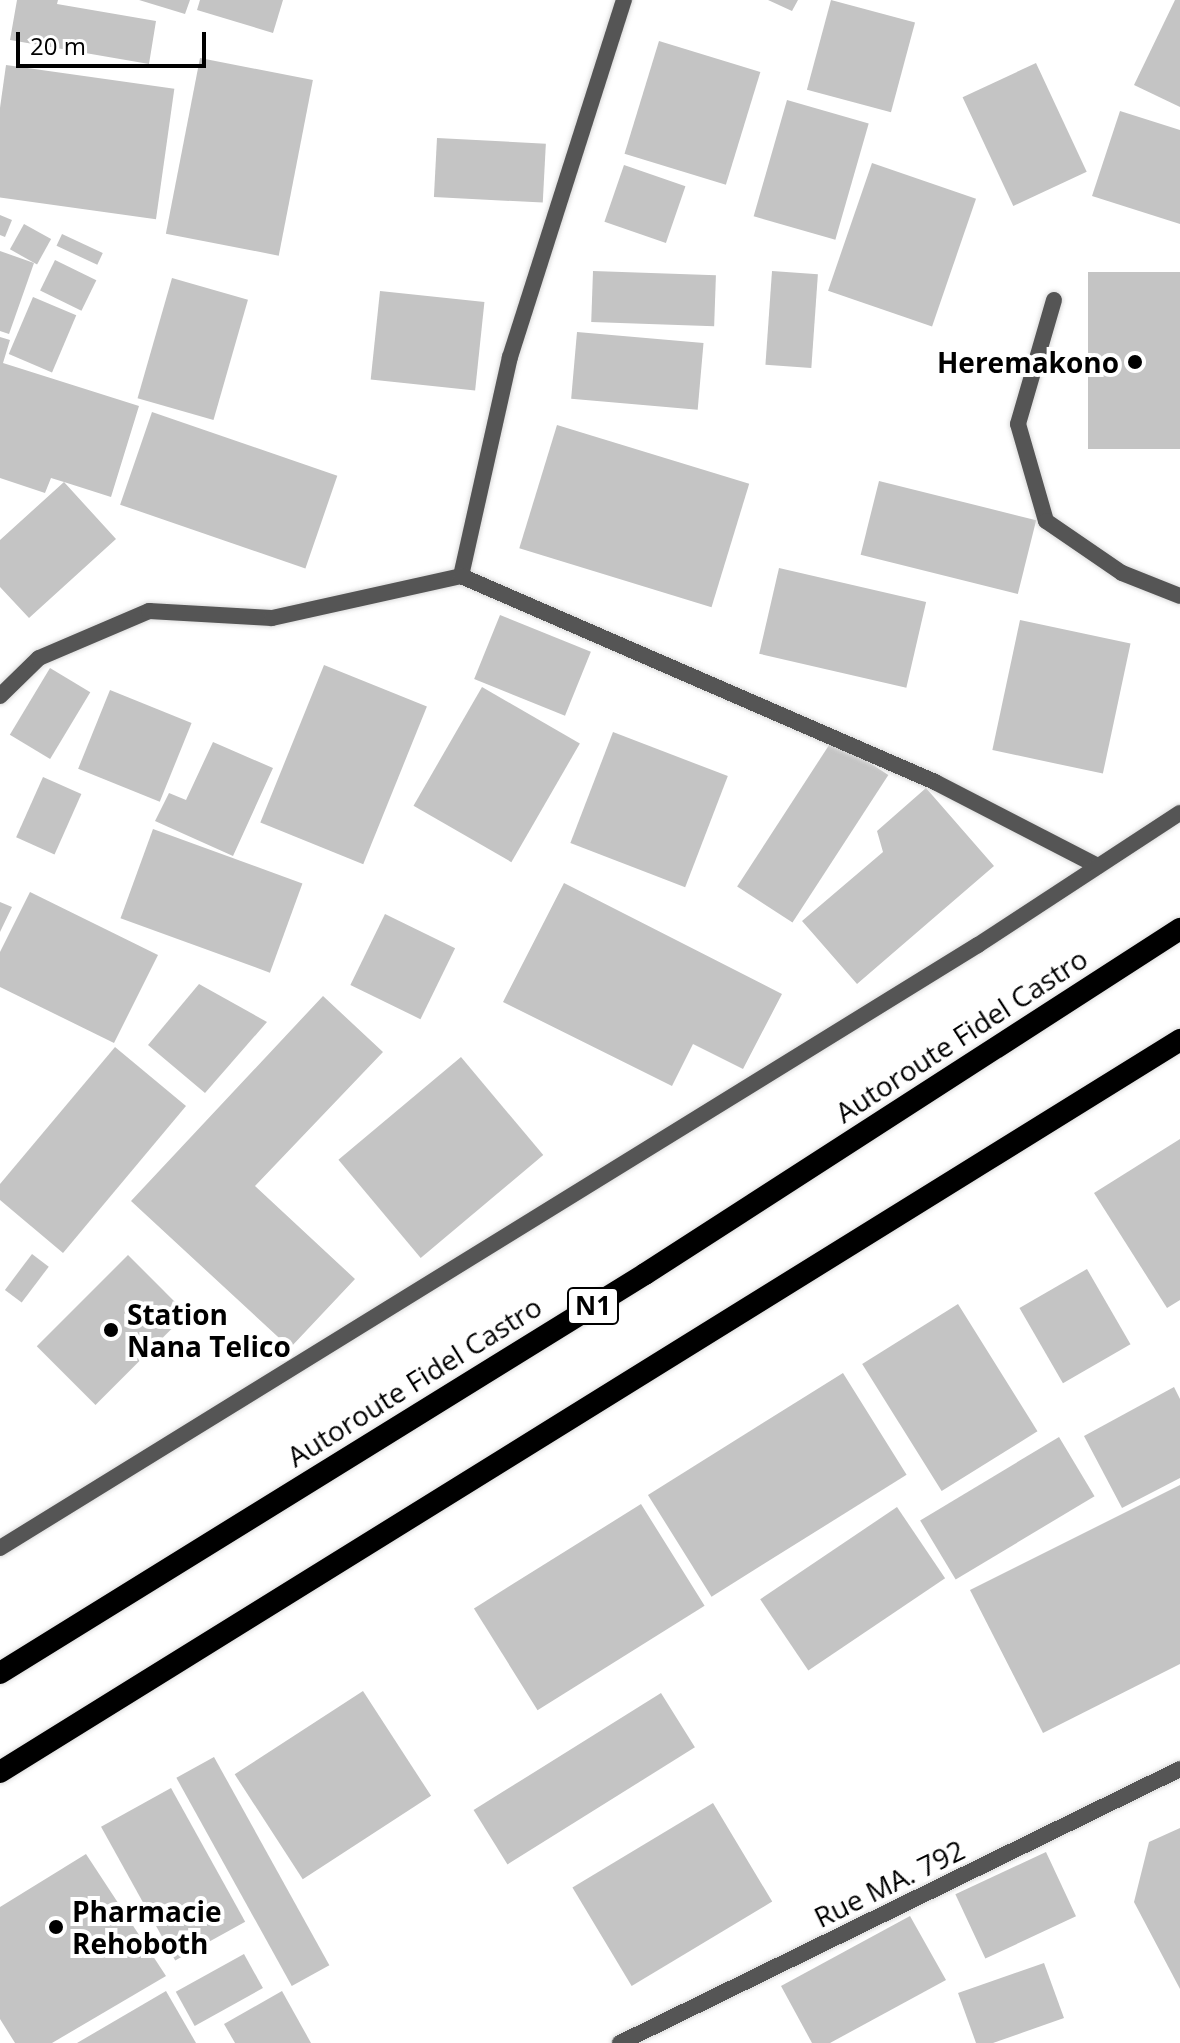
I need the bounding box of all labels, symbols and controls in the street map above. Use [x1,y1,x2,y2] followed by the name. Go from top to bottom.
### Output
[20,16,210,66] scale bar
[30,29,86,62] text: 20 m
[937,345,1119,379] place label: Heremakono
[1126,353,1144,371] marker: Heremakono
[829,941,1093,1129] street label: Autoroute Fidel Castro
[565,1284,621,1328] road number: N1
[281,1289,547,1473] street label: Autoroute Fidel Castro
[127,1297,291,1363] place label: Station Nana Telico
[102,1321,120,1339] marker: Station Nana Telico
[808,1832,970,1934] street label: Rue MA. 792
[72,1894,222,1960] place label: Pharmacie Rehoboth
[47,1918,65,1936] marker: Pharmacie Rehoboth

